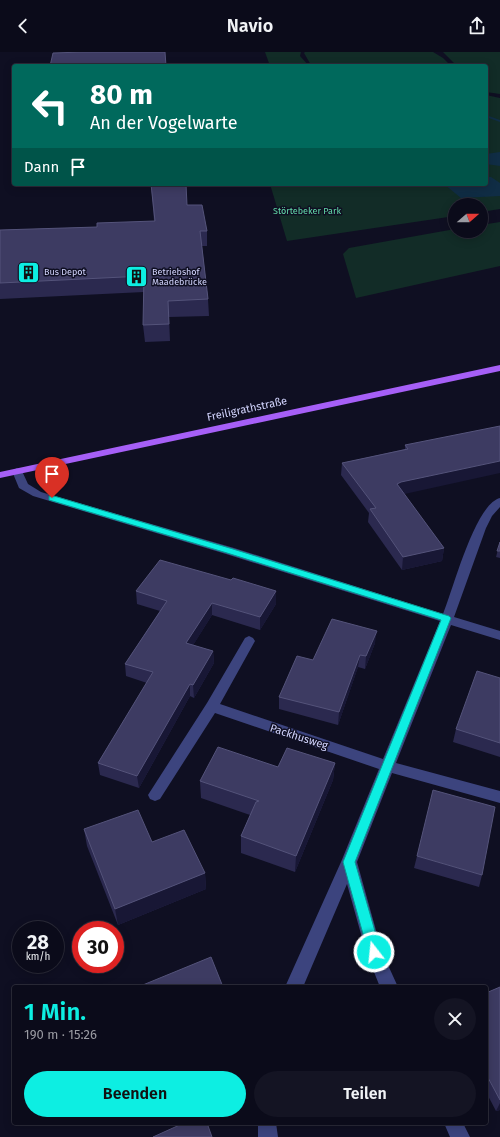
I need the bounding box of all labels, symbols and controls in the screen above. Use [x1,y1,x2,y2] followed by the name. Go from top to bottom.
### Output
[12,15,34,37] icon: back
[227,15,273,37] text: Navio
[466,15,488,37] icon: share
[90,78,153,111] text: 80 m
[24,80,76,132] icon: left
[90,112,238,134] text: An der Vogelwarte
[67,156,89,178] icon: arrive
[24,158,59,176] text: Dann
[448,198,488,238] north arrow
[448,198,488,238] map controls
[273,206,341,216] park label: Störtebeker Park
[15,259,41,285] building icon: Bus Depot
[123,264,149,290] building icon: Betriebshof Maadebrücke
[44,267,87,277] place label: Bus Depot
[152,267,207,287] place label: Betriebshof Maadebrücke
[206,394,288,424] street label: Freiligrathstraße
[35,457,69,498] pin
[41,463,63,485] icon: arrive
[268,722,330,753] street label: Packhusweg
[72,921,124,973] speed limit sign: 30
[27,930,49,954] text: 28
[353,931,395,973] position arrow
[26,951,50,963] text: km/h
[24,998,86,1026] text: 1 Min.
[434,998,476,1040] button: close
[24,1027,97,1042] text: 190 m · 15:26
[24,1071,246,1117] button: Beenden
[254,1071,476,1117] button: Teilen

